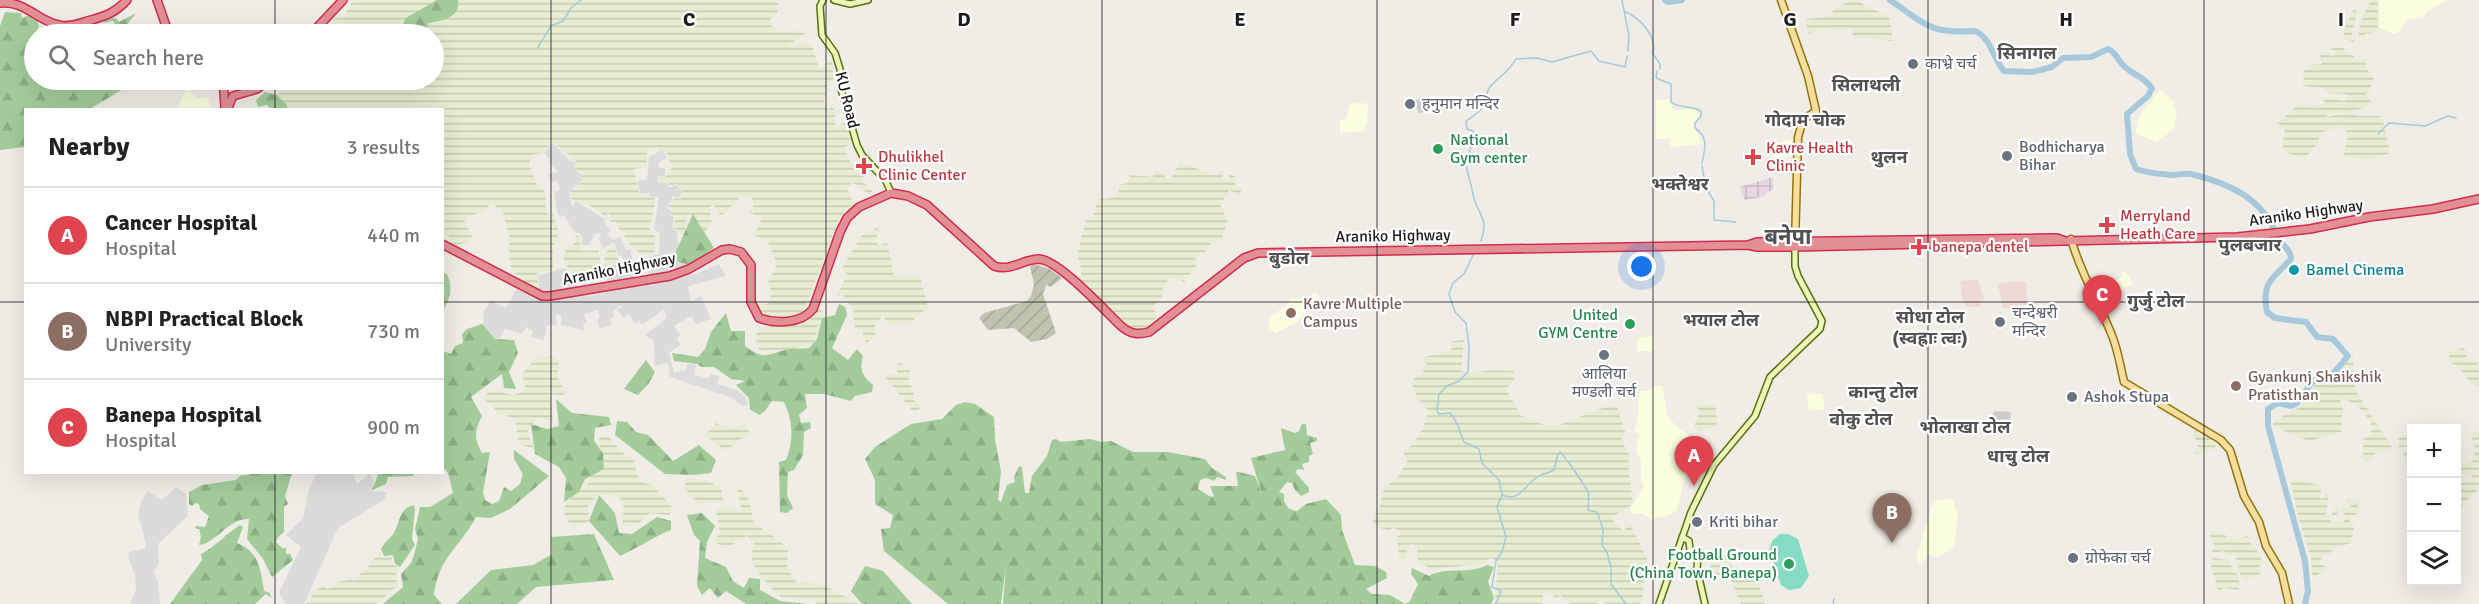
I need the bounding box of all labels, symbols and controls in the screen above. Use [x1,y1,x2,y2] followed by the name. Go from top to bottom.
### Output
[683,7,695,32] text: C
[957,7,971,32] text: D
[1234,7,1246,32] text: E
[1510,7,1521,32] text: F
[1783,7,1797,32] text: G
[2059,7,2073,32] text: H
[2338,7,2344,32] text: I
[24,24,444,90] search box
[45,41,78,74] icon: search
[1997,42,2057,64] district label: सिनागल
[93,44,204,71] text: Search here
[1925,54,1978,74] place label: काभ्रे चर्च
[1906,57,1920,71] marker: काभ्रे चर्च
[830,69,864,131] street label: KU Road
[1832,74,1901,96] district label: सिलाथली
[1422,94,1500,114] place label: हनुमान मन्दिर
[1403,97,1417,111] marker: हनुमान मन्दिर
[1765,109,1846,131] district label: गाेदाम चाेक
[1450,130,1528,168] place label: National Gym center
[48,131,129,163] text: Nearby
[347,135,420,160] text: 3 results
[2019,137,2105,175] place label: Bodhicharya Bihar
[1766,138,1853,176] place label: Kavre Health Clinic
[1431,142,1445,156] marker: National Gym center
[1870,146,1909,168] district label: थुलन
[878,147,966,185] place label: Dhulikhel Clinic Center
[1744,148,1762,166] marker: Kavre Health Clinic
[2000,149,2014,163] marker: Bodhicharya Bihar
[855,157,873,175] marker: Dhulikhel Clinic Center
[1651,173,1710,195] district label: भक्तेश्वर
[2248,195,2365,231] street label: Araniko Highway
[2120,206,2196,244] place label: Merryland Heath Care
[105,209,258,236] text: Cancer Hospital
[2098,216,2116,234] marker: Merryland Heath Care
[61,223,74,248] text: A
[367,223,420,248] text: 440 m
[1764,223,1812,250] district label: बनेपा
[1335,225,1451,247] street label: Araniko Highway
[2219,234,2282,256] district label: पुलबजार
[105,236,177,261] text: Hospital
[1932,237,2029,257] place label: banepa dentel
[1910,238,1928,256] marker: banepa dentel
[1269,247,1310,269] district label: बुडोल
[561,248,678,290] street label: Araniko Highway
[1627,252,1656,281] your location
[2306,260,2404,280] place label: Bamel Cinema
[2287,263,2301,277] marker: Bamel Cinema
[2082,276,2122,325] pin: C
[2127,290,2185,312] district label: गुर्जु टोल
[1303,294,1402,332] place label: Kavre Multiple Campus
[2012,303,2058,341] place label: चन्देश्वरी मन्दिर
[105,305,303,332] text: NBPI Practical Block
[1538,305,1618,343] place label: United GYM Centre
[1284,306,1298,320] marker: Kavre Multiple Campus
[1892,306,1968,349] district label: सोधा टोल (स्वह्राः त्वः)
[1683,309,1760,331] district label: भयाल टोल
[1993,315,2007,329] marker: चन्देश्वरी मन्दिर
[1623,317,1637,331] marker: United GYM Centre
[61,319,74,344] text: B
[367,319,420,344] text: 730 m
[105,332,191,357] text: University
[1597,348,1611,362] marker: आलिया मण्डली चर्च
[1572,364,1637,402] place label: आलिया मण्डली चर्च
[2248,367,2382,405] place label: Gyankunj Shaikshik Pratisthan
[2229,379,2243,393] marker: Gyankunj Shaikshik Pratisthan
[1848,381,1918,403] district label: कान्तु टोल
[2084,387,2169,407] place label: Ashok Stupa
[2065,390,2079,404] marker: Ashok Stupa
[105,401,262,428] text: Banepa Hospital
[1829,408,1893,430] district label: वोकु टोल
[61,415,74,440] text: C
[367,415,420,440] text: 900 m
[1919,416,2011,438] district label: भोलाखा टोल
[2407,424,2461,586] map controls
[2407,424,2461,478] button: +
[105,428,177,453] text: Hospital
[1674,436,1714,486] pin: A
[1987,445,2050,467] district label: धाचु टोल
[2407,478,2461,532] button: −
[1872,494,1912,543] pin: B
[1709,512,1778,532] place label: Kriti bihar
[1690,515,1704,529] marker: Kriti bihar
[2407,532,2461,586] button: layers
[1629,545,1777,583] place label: Football Ground (China Town, Banepa)
[2085,548,2152,568] place label: ग्रोफेका चर्च
[2066,551,2080,565] marker: ग्रोफेका चर्च
[1782,557,1796,571] marker: Football Ground (China Town, Banepa)

